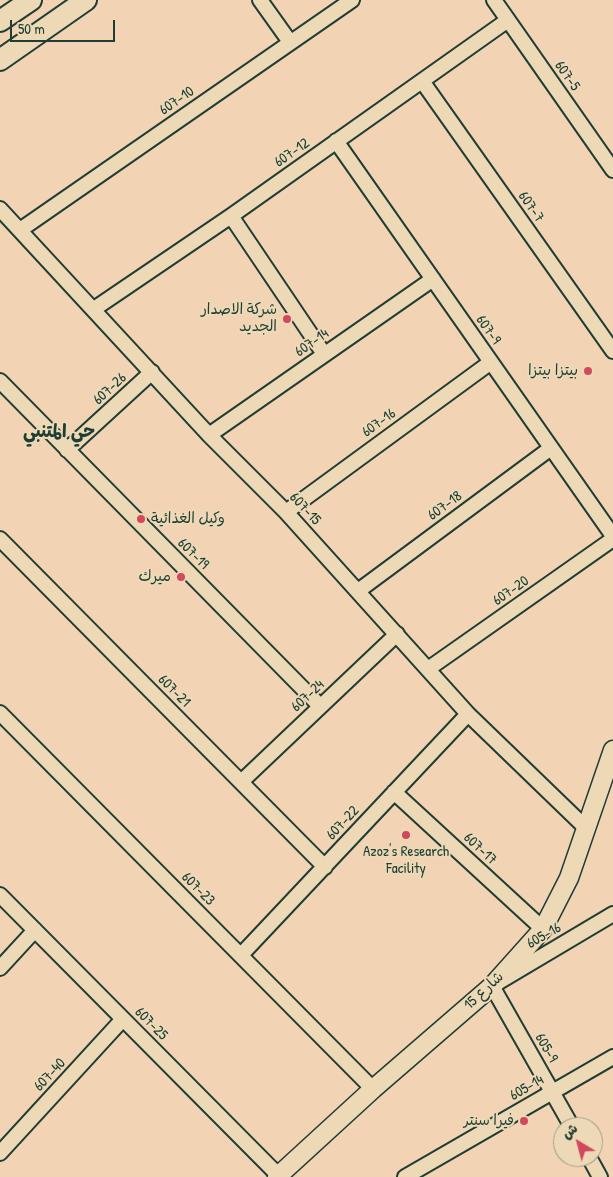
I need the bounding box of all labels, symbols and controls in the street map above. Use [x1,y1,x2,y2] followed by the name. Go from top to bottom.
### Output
[12,10,118,42] scale bar
[18,18,45,39] text: 50 m
[550,58,584,94] street label: 607-5
[156,83,198,119] street label: 607-10
[271,135,313,171] street label: 607-12
[514,188,548,226] street label: 607-7
[201,301,277,336] place label: شركة الاصدار الجديد
[472,312,504,348] street label: 607-9
[281,313,293,325] marker: شركة الاصدار الجديد
[292,325,332,361] street label: 607-14
[528,362,578,380] place label: بيتزا بيتزا
[582,365,594,377] marker: بيتزا بيتزا
[90,369,130,409] street label: 607-26
[358,405,400,441] street label: 607-16
[23,421,95,443] district label: حي المتنبي
[424,488,466,524] street label: 607-18
[285,489,325,529] street label: 607-15
[151,510,225,528] place label: وكيل الغذائية
[135,513,147,525] marker: وكيل الغذائية
[174,535,212,573] street label: 607-19
[139,568,171,586] place label: ميرك
[175,571,187,583] marker: ميرك
[489,572,533,610] street label: 607-20
[154,671,194,711] street label: 607-21
[288,676,328,716] street label: 607-24
[323,802,363,844] street label: 607-22
[400,829,412,841] marker: Azoz's Research Facility
[460,829,500,869] street label: 607-17
[363,843,449,878] place label: Azoz's Research Facility
[178,869,218,909] street label: 607-23
[524,919,564,953] street label: 605-16
[460,968,508,1014] street label: شارع 15
[131,1004,171,1044] street label: 607-25
[531,1030,561,1066] street label: 605-9
[30,1055,70,1095] street label: 607-40
[507,1071,547,1105] street label: 605-14
[464,1112,514,1130] place label: فيرا سنتر
[518,1115,530,1127] marker: فيرا سنتر
[553,1117,603,1167] north arrow
[557,1118,581,1143] text: ش

